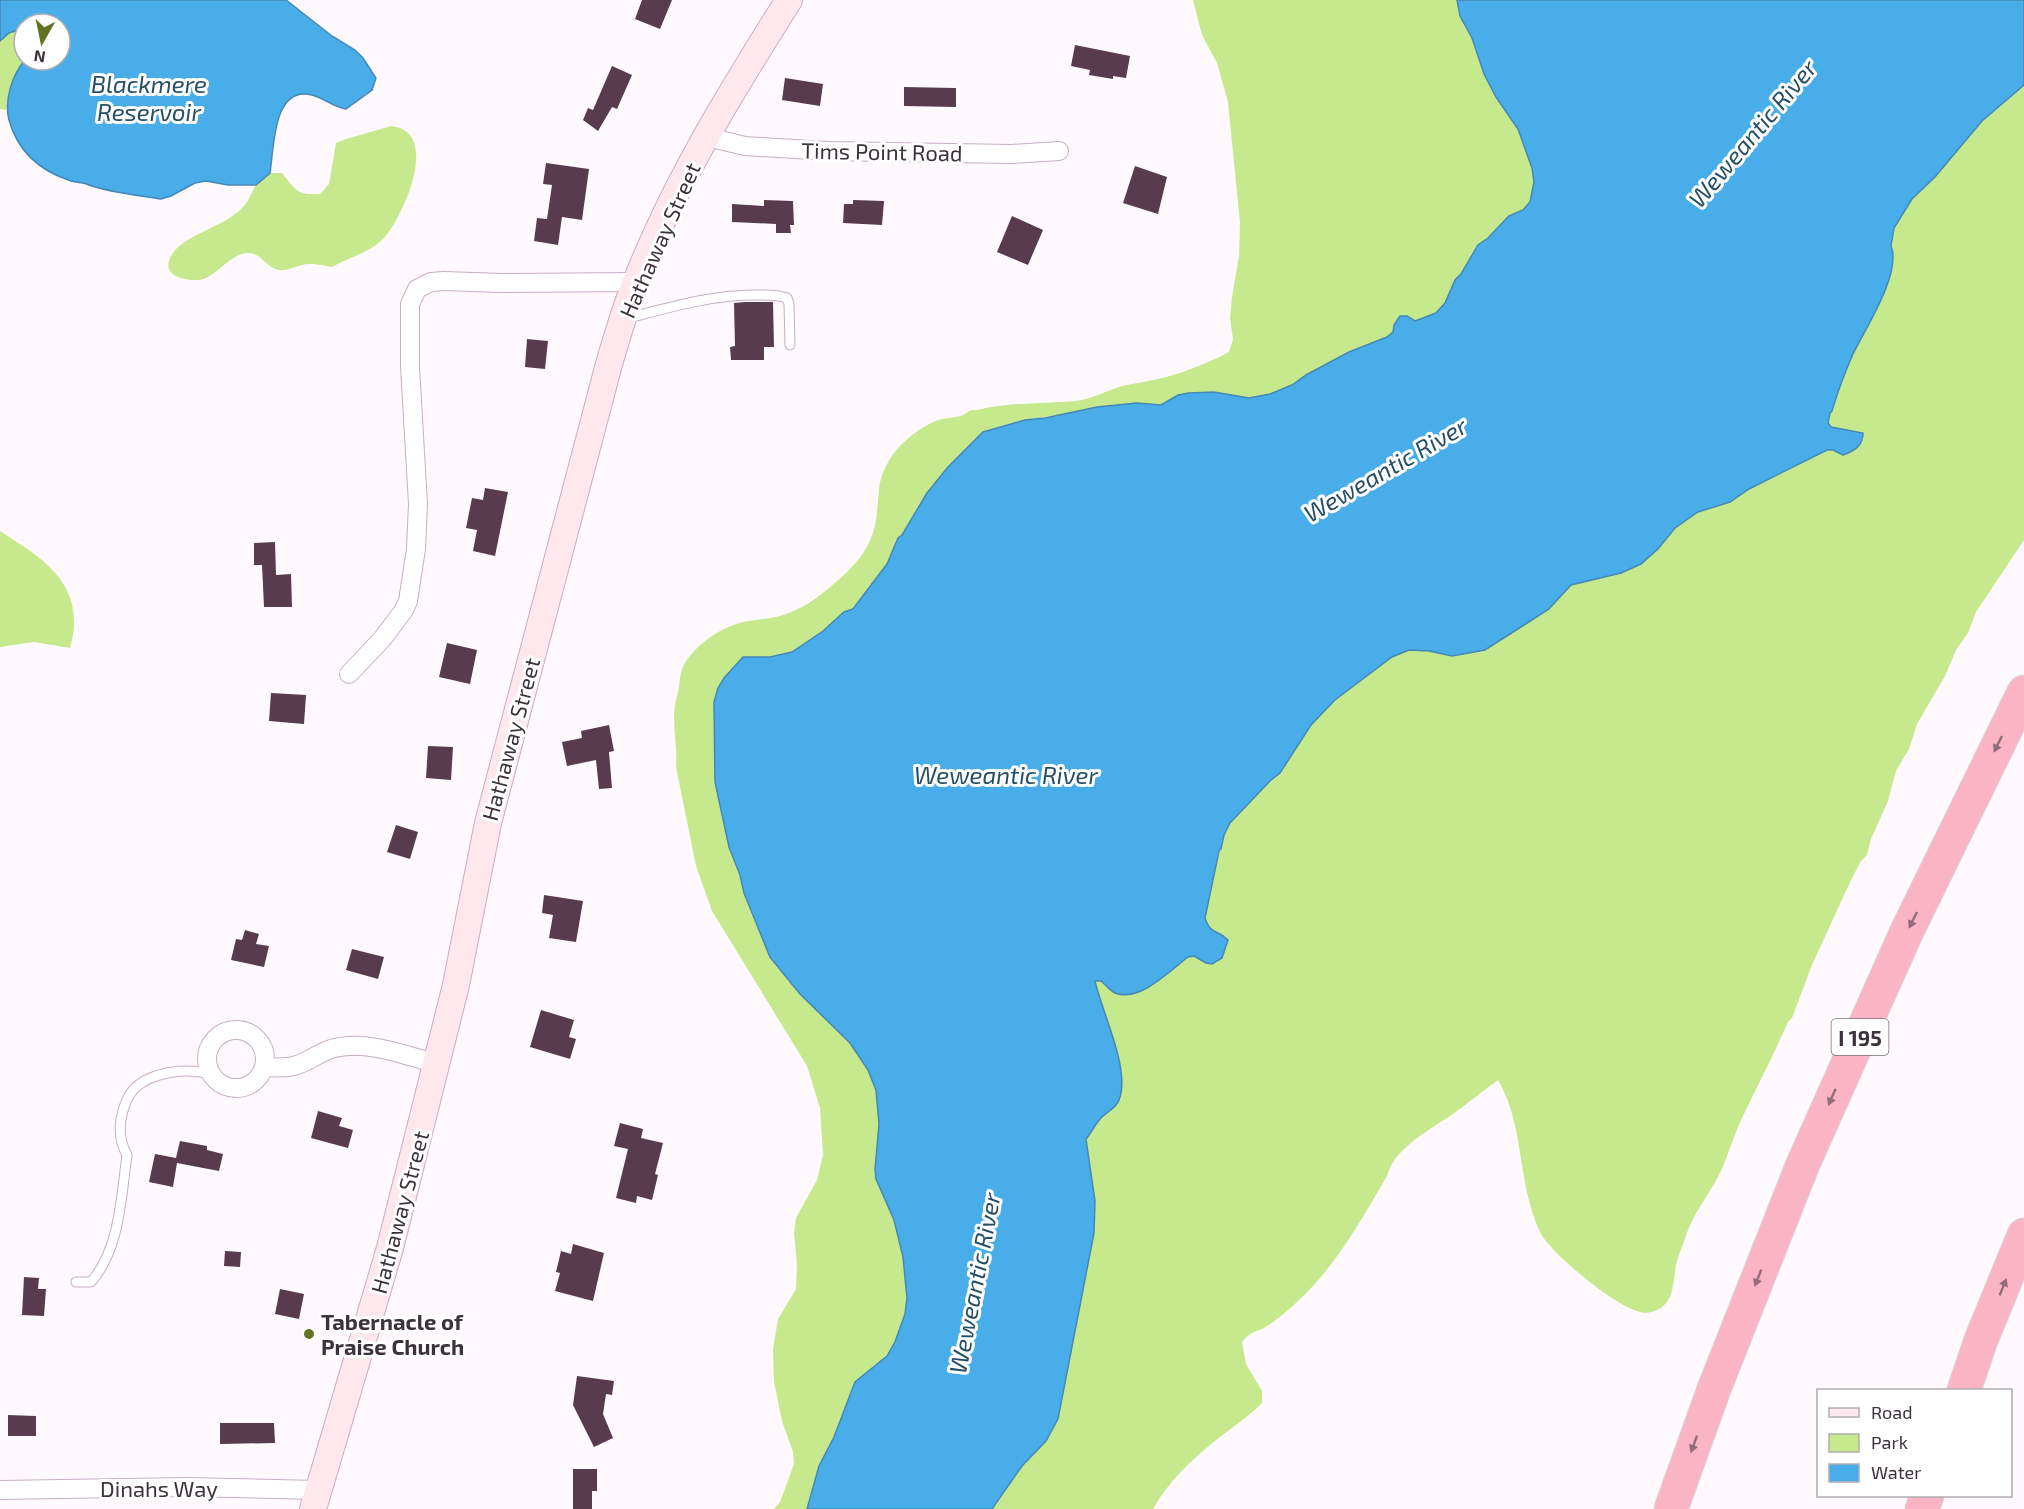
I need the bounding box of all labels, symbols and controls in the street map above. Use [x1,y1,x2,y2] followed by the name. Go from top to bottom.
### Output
[12,12,72,72] north arrow
[32,47,47,68] text: N
[1682,53,1822,213] water label: Weweantic River
[91,69,207,126] water label: Blackmere Reservoir
[801,137,963,165] street label: Tims Point Road
[613,158,705,322] street label: Hathaway Street
[1298,410,1472,528] water label: Weweantic River
[476,655,544,823] street label: Hathaway Street
[1993,736,2002,753] one-way arrow
[914,760,1098,789] water label: Weweantic River
[1908,911,1917,928] one-way arrow
[1832,1019,1888,1055] road number: I 195
[1828,1089,1837,1106] one-way arrow
[365,1128,433,1296] street label: Hathaway Street
[942,1190,1006,1376] water label: Weweantic River
[1753,1269,1763,1287] one-way arrow
[1999,1278,2008,1296] one-way arrow
[321,1308,464,1359] place label: Tabernacle of Praise Church
[302,1327,316,1341] marker: Tabernacle of Praise Church
[1817,1389,2012,1497] legend
[1871,1401,1912,1423] text: Road
[1871,1431,1908,1453] text: Park
[1689,1436,1699,1454] one-way arrow
[1871,1461,1921,1483] text: Water
[100,1475,218,1501] street label: Dinahs Way

